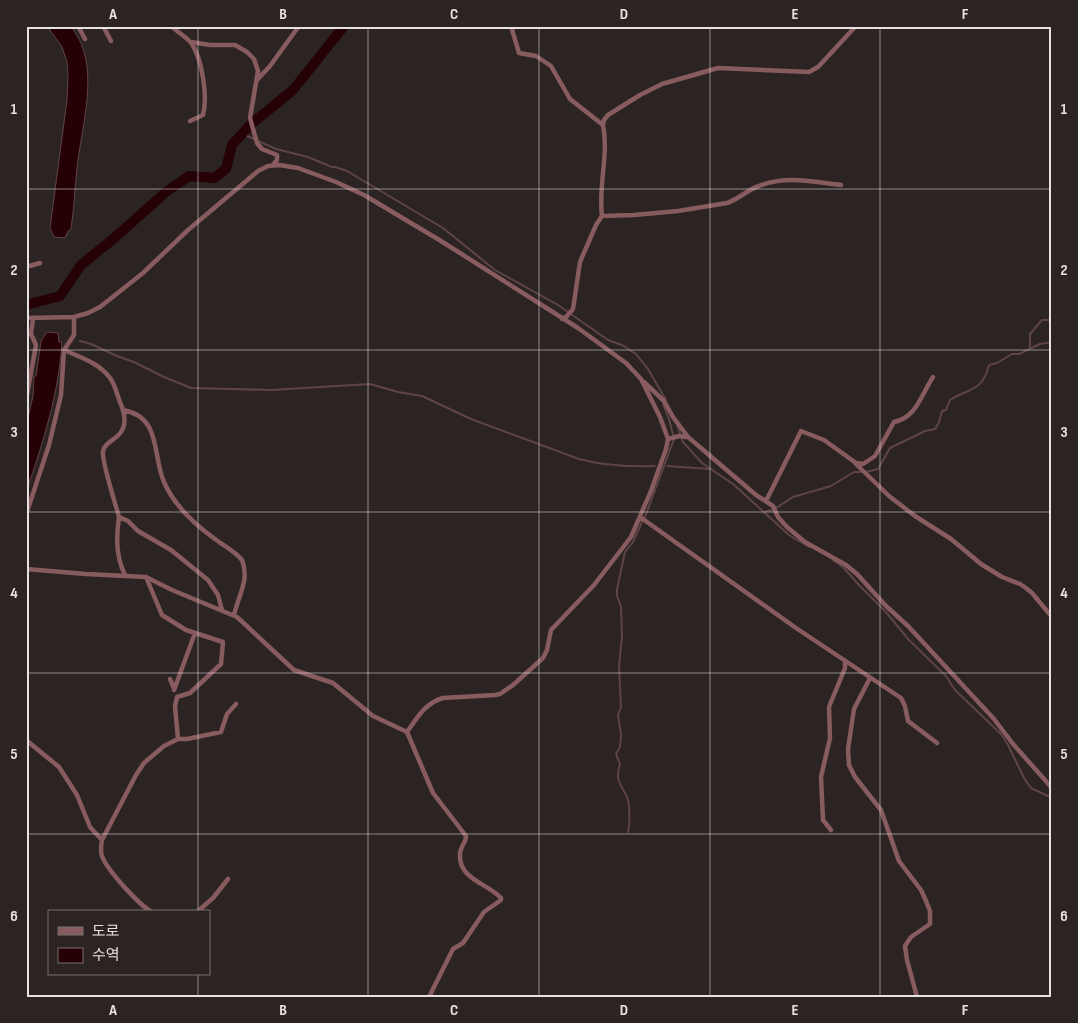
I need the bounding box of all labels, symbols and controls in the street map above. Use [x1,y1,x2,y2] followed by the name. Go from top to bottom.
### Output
[108,5,117,24] text: A
[279,5,287,24] text: B
[450,5,458,24] text: C
[620,5,628,24] text: D
[792,5,799,24] text: E
[962,5,969,24] text: F
[11,100,18,119] text: 1
[1061,100,1068,119] text: 1
[10,261,18,280] text: 2
[1060,261,1068,280] text: 2
[10,423,18,442] text: 3
[1060,423,1068,442] text: 3
[10,584,18,603] text: 4
[1060,584,1068,603] text: 4
[10,745,18,764] text: 5
[1060,745,1068,764] text: 5
[10,907,18,926] text: 6
[1060,907,1068,926] text: 6
[48,910,210,976] legend
[92,922,120,941] text: 도로
[92,946,120,965] text: 수역
[108,1001,117,1020] text: A
[279,1001,287,1020] text: B
[450,1001,458,1020] text: C
[620,1001,628,1020] text: D
[792,1001,799,1020] text: E
[962,1001,969,1020] text: F

